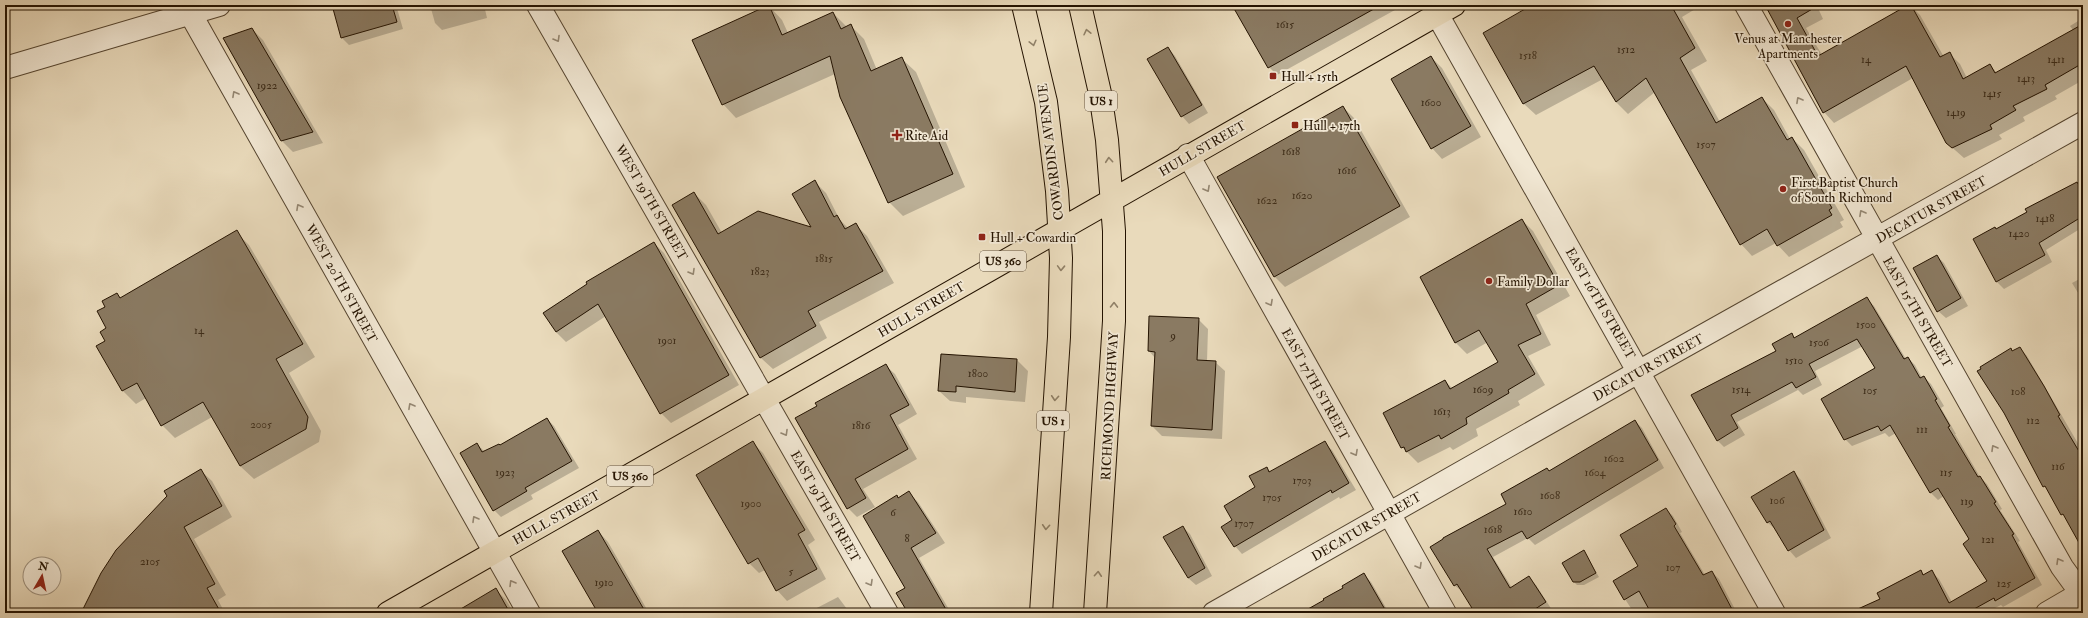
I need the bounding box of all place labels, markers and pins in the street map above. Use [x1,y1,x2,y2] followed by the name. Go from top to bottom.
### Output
[1783,19,1793,29] marker: Venus at Manchester Apartments
[1734,31,1842,63] place label: Venus at Manchester Apartments
[1281,69,1338,85] place label: Hull + 15th
[1268,71,1278,81] marker: Hull + 15th
[1303,118,1361,134] place label: Hull + 17th
[1290,120,1300,130] marker: Hull + 17th
[905,128,949,144] place label: Rite Aid
[892,130,902,140] marker: Rite Aid
[1791,175,1898,206] place label: First Baptist Church of South Richmond
[1778,184,1788,194] marker: First Baptist Church of South Richmond
[990,230,1076,246] place label: Hull + Cowardin
[977,232,987,242] marker: Hull + Cowardin
[1497,274,1569,291] place label: Family Dollar
[1484,276,1494,286] marker: Family Dollar

